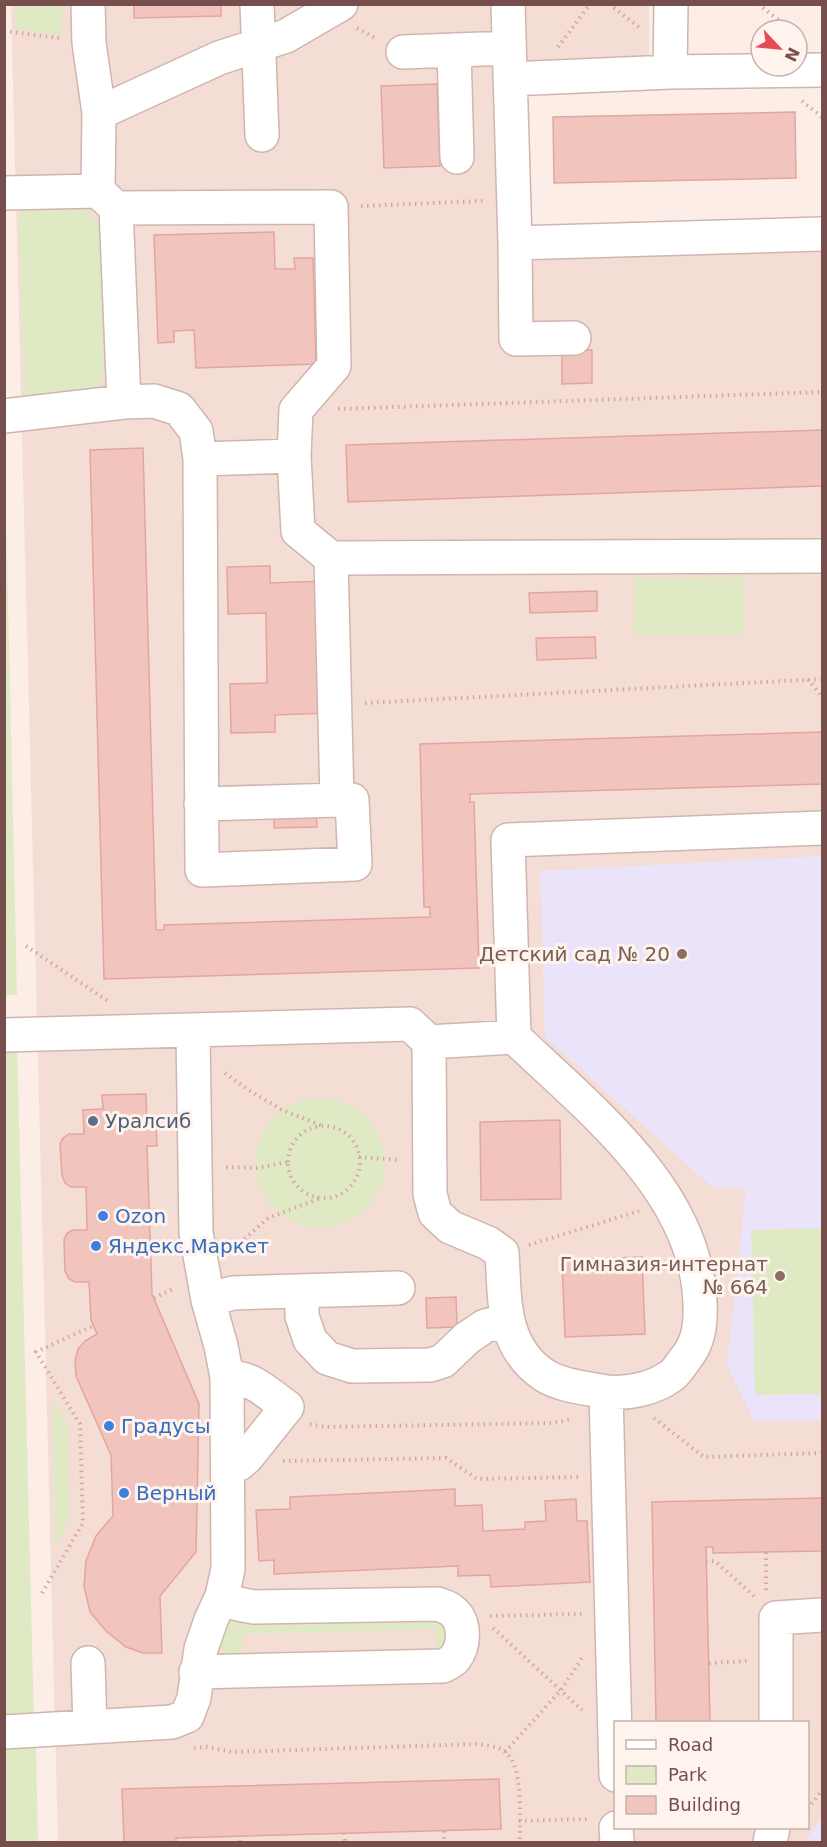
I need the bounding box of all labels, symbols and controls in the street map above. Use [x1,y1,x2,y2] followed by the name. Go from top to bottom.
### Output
[749,18,809,78] north arrow
[781,44,804,65] text: N
[479,942,670,966] place label: Детский сад № 20
[675,947,689,961] marker: Детский сад № 20
[105,1109,191,1133] place label: Уралсиб
[86,1114,100,1128] marker: Уралсиб
[115,1204,166,1228] place label: Ozon
[96,1209,110,1223] marker: Ozon
[108,1234,269,1258] place label: Яндекс.Маркет
[89,1239,103,1253] marker: Яндекс.Маркет
[560,1252,768,1299] place label: Гимназия-интернат № 664
[773,1269,787,1283] marker: Гимназия-интернат № 664
[121,1414,211,1438] place label: Градусы
[102,1419,116,1433] marker: Градусы
[136,1481,217,1505] place label: Верный
[117,1486,131,1500] marker: Верный
[614,1721,809,1829] legend
[668,1734,713,1755] text: Road
[668,1764,707,1785] text: Park
[668,1794,741,1815] text: Building

